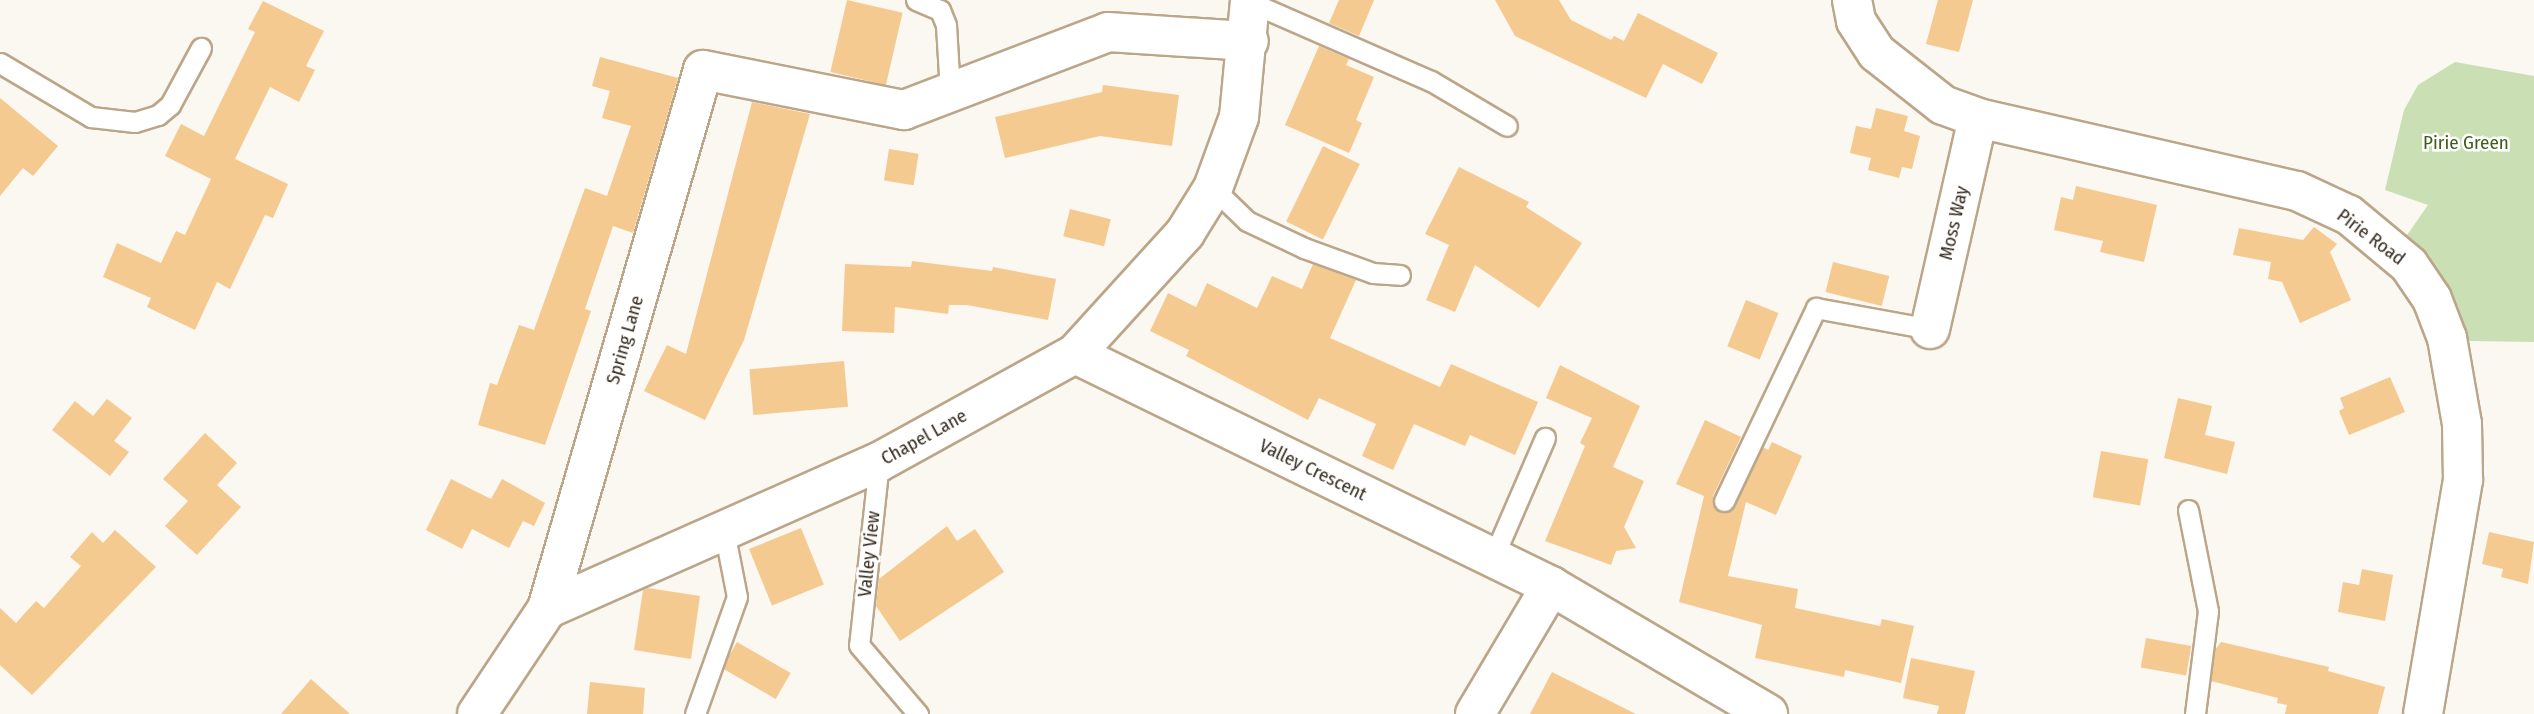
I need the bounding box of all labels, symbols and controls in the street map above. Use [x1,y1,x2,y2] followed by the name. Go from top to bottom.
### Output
[2423,132,2509,154] park label: Pirie Green
[1934,184,1974,262] street label: Moss Way
[2332,204,2410,270] street label: Pirie Road
[601,293,649,387] street label: Spring Lane
[877,404,971,470] street label: Chapel Lane
[1256,434,1370,506] street label: Valley Crescent
[853,510,885,598] street label: Valley View

